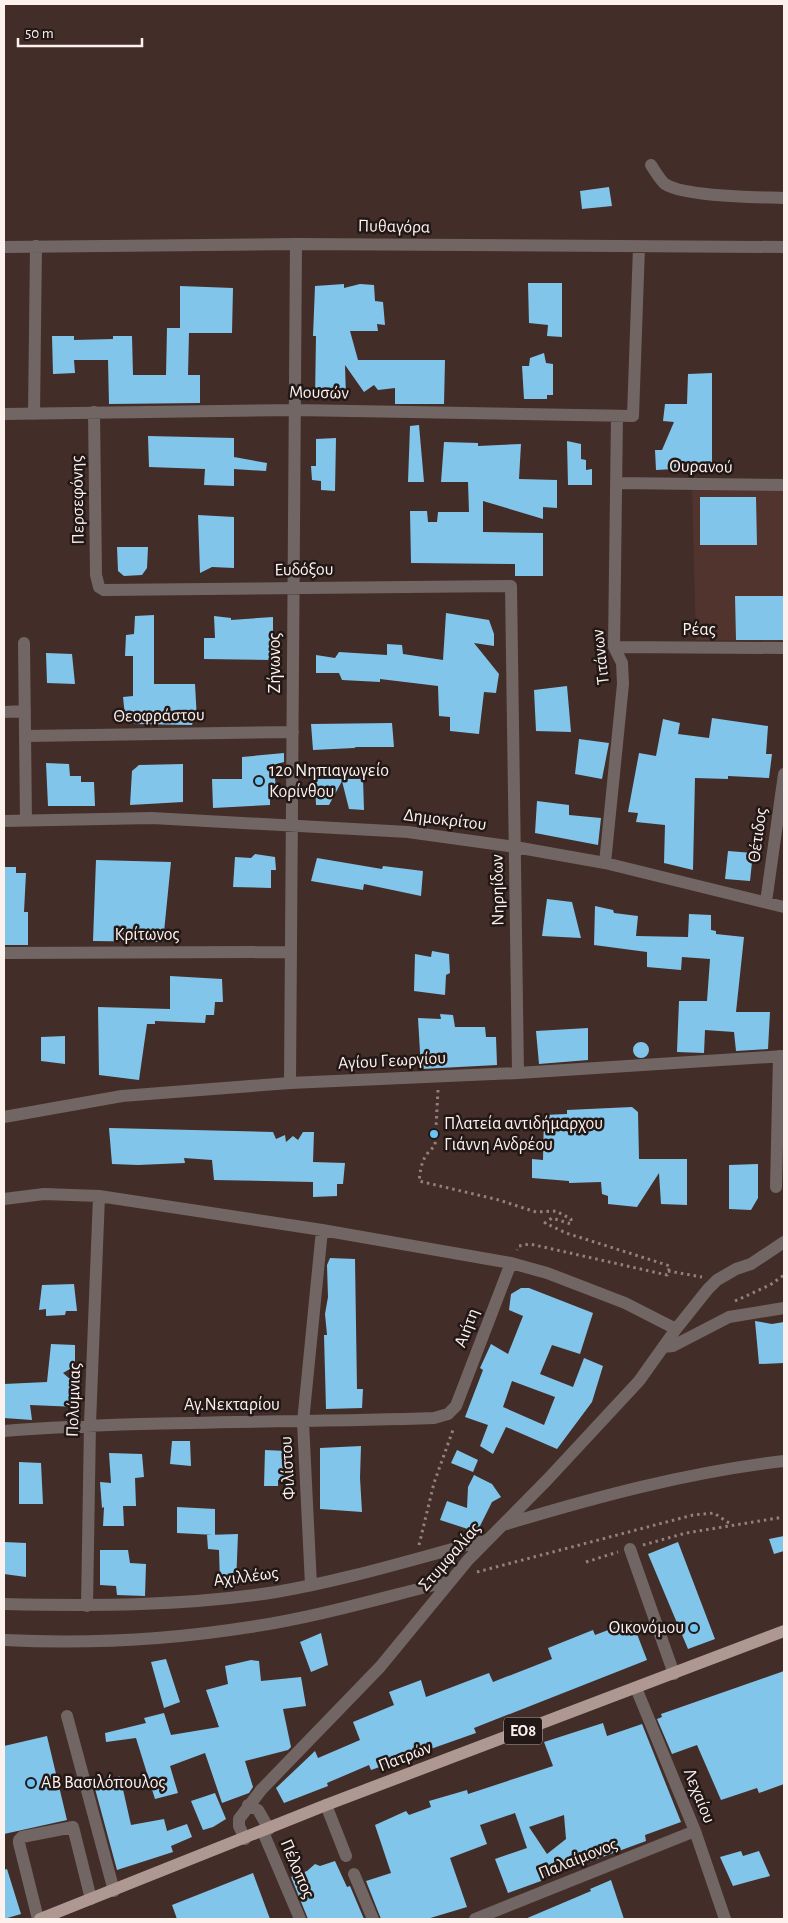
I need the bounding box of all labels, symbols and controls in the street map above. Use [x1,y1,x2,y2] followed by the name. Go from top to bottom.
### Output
[18,15,141,47] scale bar
[25,26,54,41] text: 50 m
[358,217,430,237] street label: Πυθαγόρα
[289,383,350,403] street label: Μουσών
[68,455,88,545] street label: Περσεφόνης
[669,457,733,477] street label: Ουρανού
[274,560,334,580] street label: Ευδόξου
[682,621,716,639] street label: Ρέας
[589,628,613,686] street label: Τιτάνων
[266,633,284,693] street label: Ζήνωνος
[113,706,205,726] street label: Θεοφράστου
[269,761,389,801] place label: 12ο Νηπιαγωγείο Κορίνθου
[253,775,265,787] marker: 12ο Νηπιαγωγείο Κορίνθου
[403,805,488,834] street label: Δημοκρίτου
[745,807,771,863] street label: Θέτιδος
[487,854,508,926] street label: Νηρηίδων
[115,925,179,944] street label: Κρίτωνος
[337,1048,447,1073] street label: Αγίου Γεωργίου
[444,1114,603,1154] place label: Πλατεία αντιδήμαρχου Γιάννη Ανδρέου
[428,1128,440,1140] marker: Πλατεία αντιδήμαρχου Γιάννη Ανδρέου
[451,1306,483,1350] street label: Αιήτη
[64,1363,84,1437] street label: Πολύμνιας
[184,1395,280,1414] street label: Αγ.Νεκταρίου
[276,1436,299,1500] street label: Φιλίστου
[415,1519,484,1595] street label: Στυμφαλίας
[213,1564,279,1590] street label: Αχιλλέως
[609,1619,684,1637] place label: Οικονόμου
[688,1622,700,1634] marker: Οικονόμου
[504,1718,542,1744] road number: ΕΟ8
[376,1738,435,1775] street label: Πατρών
[680,1766,719,1826] street label: Λεχαίου
[41,1774,165,1792] place label: ΑΒ Βασιλόπουλος
[25,1777,37,1789] marker: ΑΒ Βασιλόπουλος
[536,1834,620,1883] street label: Παλαίμονος
[277,1837,318,1901] street label: Πέλοπος

